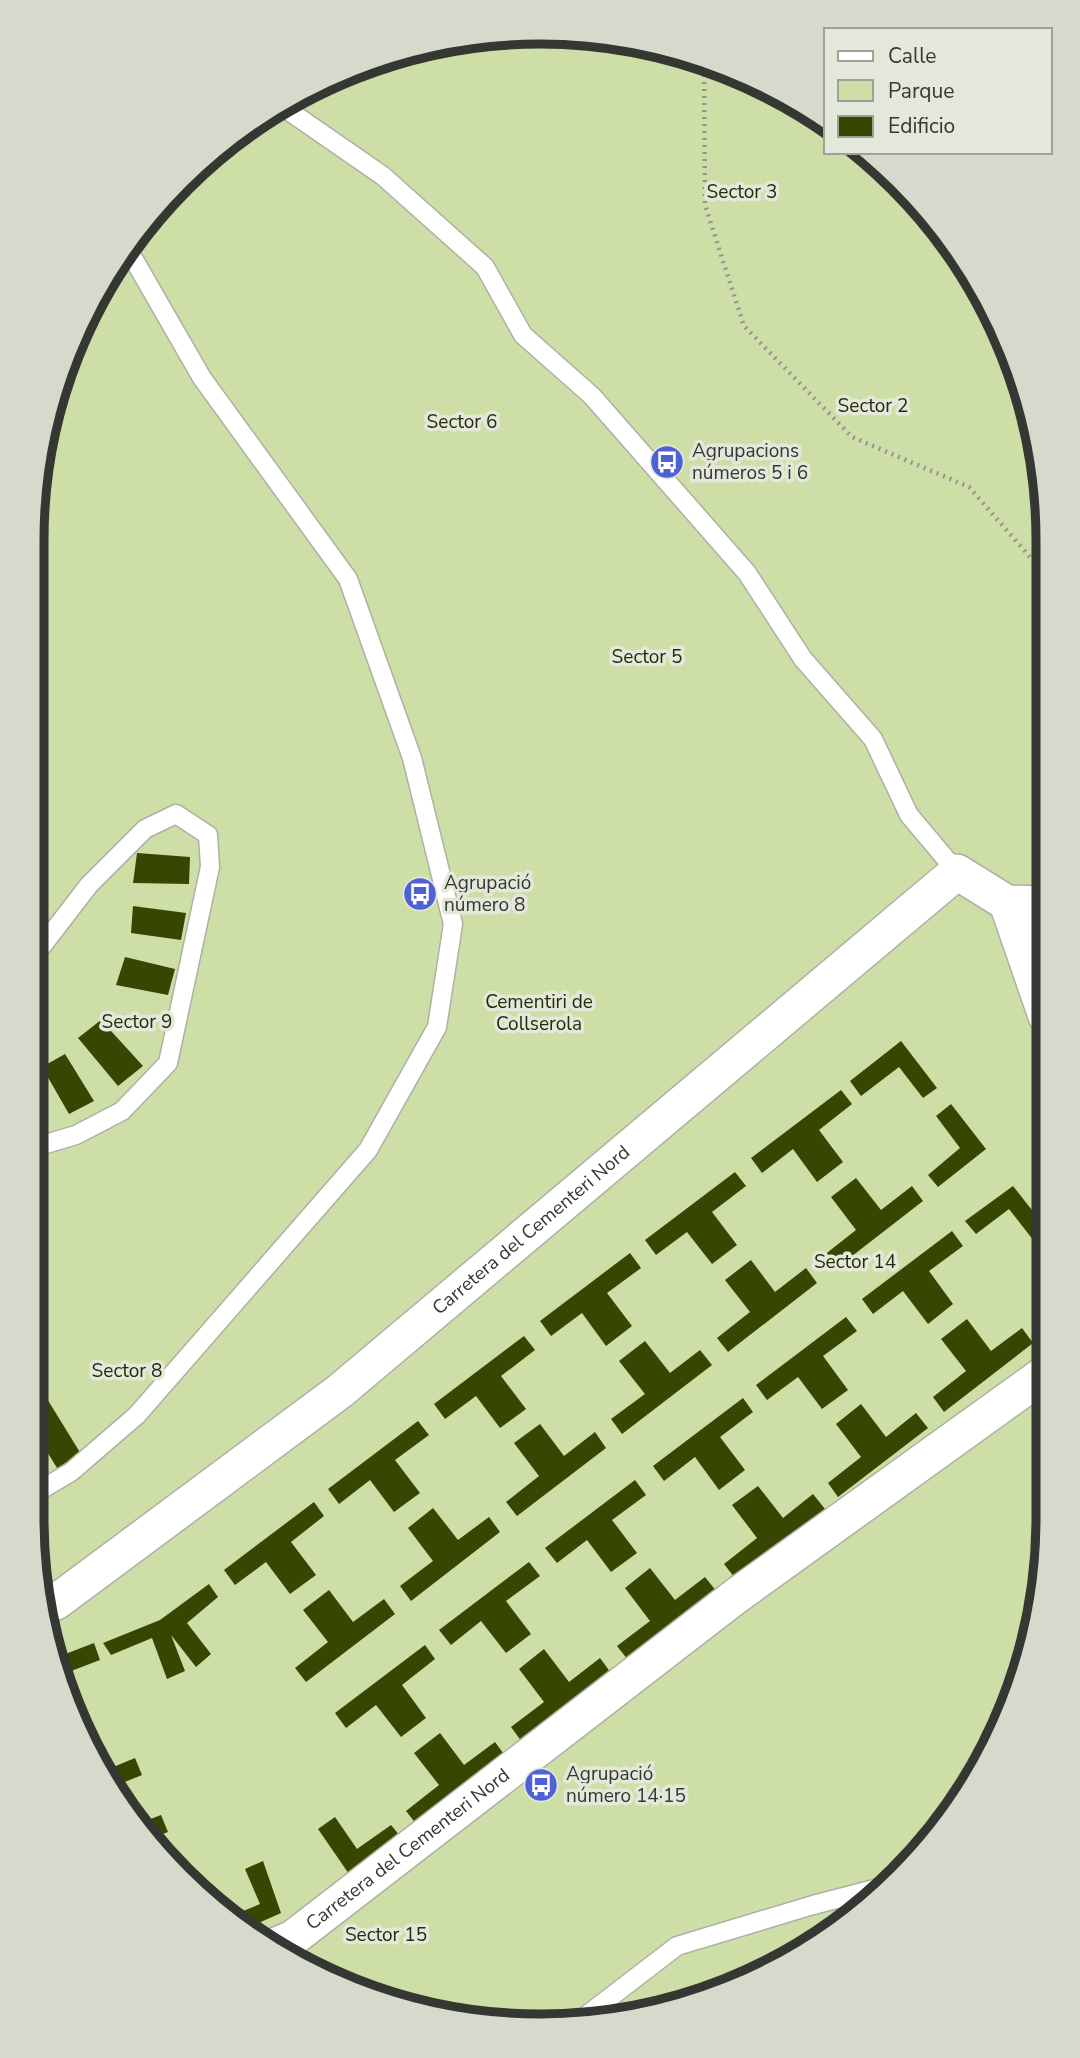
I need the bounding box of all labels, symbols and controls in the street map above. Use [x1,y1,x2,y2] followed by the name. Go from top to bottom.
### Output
[824,28,1052,154] legend
[888,42,936,70] text: Calle
[888,77,955,105] text: Parque
[888,112,955,140] text: Edificio
[707,179,777,205] park label: Sector 3
[838,393,908,419] park label: Sector 2
[427,409,497,435] park label: Sector 6
[692,438,808,486] place label: Agrupacions números 5 i 6
[648,443,686,481] bus stop icon: Agrupacions números 5 i 6
[612,644,682,670] park label: Sector 5
[444,870,531,918] place label: Agrupació número 8
[401,875,439,913] bus stop icon: Agrupació número 8
[485,989,593,1037] park label: Cementiri de Collserola
[102,1009,172,1035] park label: Sector 9
[427,1140,635,1321] street label: Carretera del Cementeri Nord
[814,1249,896,1275] park label: Sector 14
[92,1358,162,1384] park label: Sector 8
[566,1761,686,1809] place label: Agrupació número 14·15
[301,1762,515,1936] street label: Carretera del Cementeri Nord
[522,1766,560,1804] bus stop icon: Agrupació número 14·15
[345,1922,427,1948] park label: Sector 15

